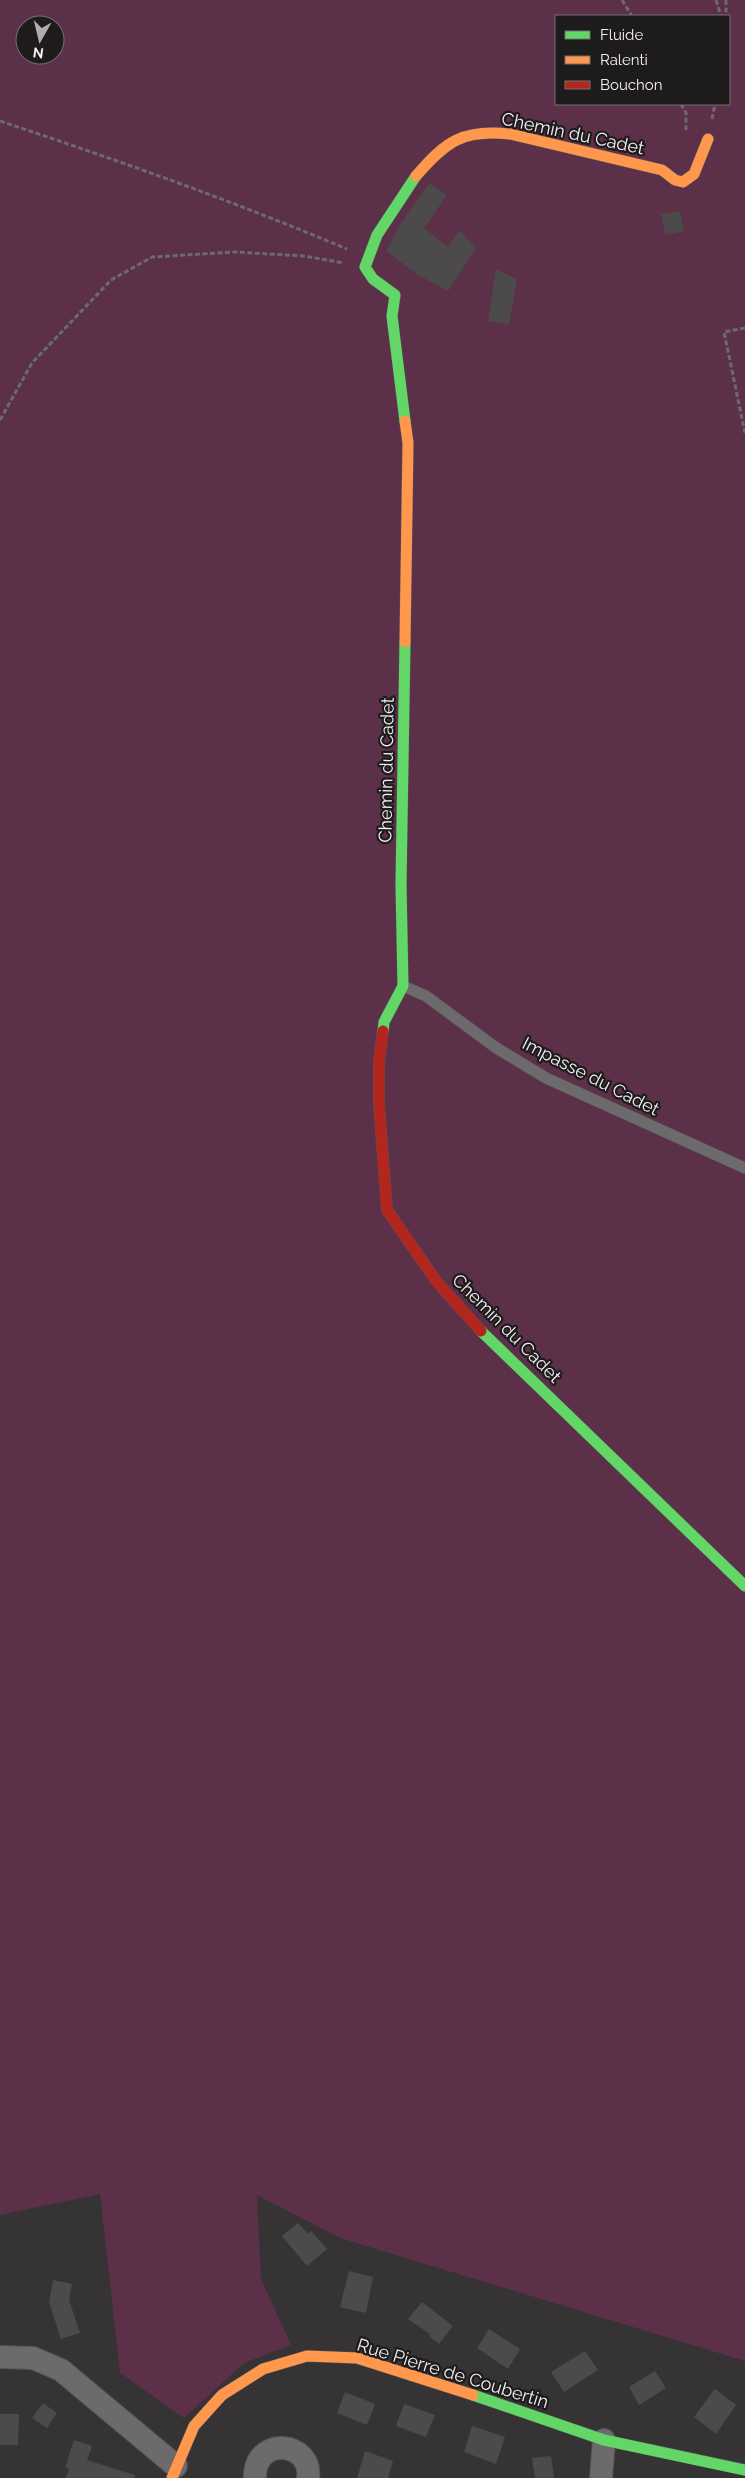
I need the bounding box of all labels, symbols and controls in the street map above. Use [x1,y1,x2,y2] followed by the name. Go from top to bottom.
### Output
[15,15,65,65] north arrow
[555,15,730,105] legend
[600,26,643,44] text: Fluide
[32,44,45,62] text: N
[600,51,648,69] text: Ralenti
[600,76,662,94] text: Bouchon
[500,108,646,158] street label: Chemin du Cadet
[374,697,398,843] street label: Chemin du Cadet
[519,1032,663,1120] street label: Impasse du Cadet
[448,1269,566,1387] street label: Chemin du Cadet
[355,2334,551,2412] street label: Rue Pierre de Coubertin

